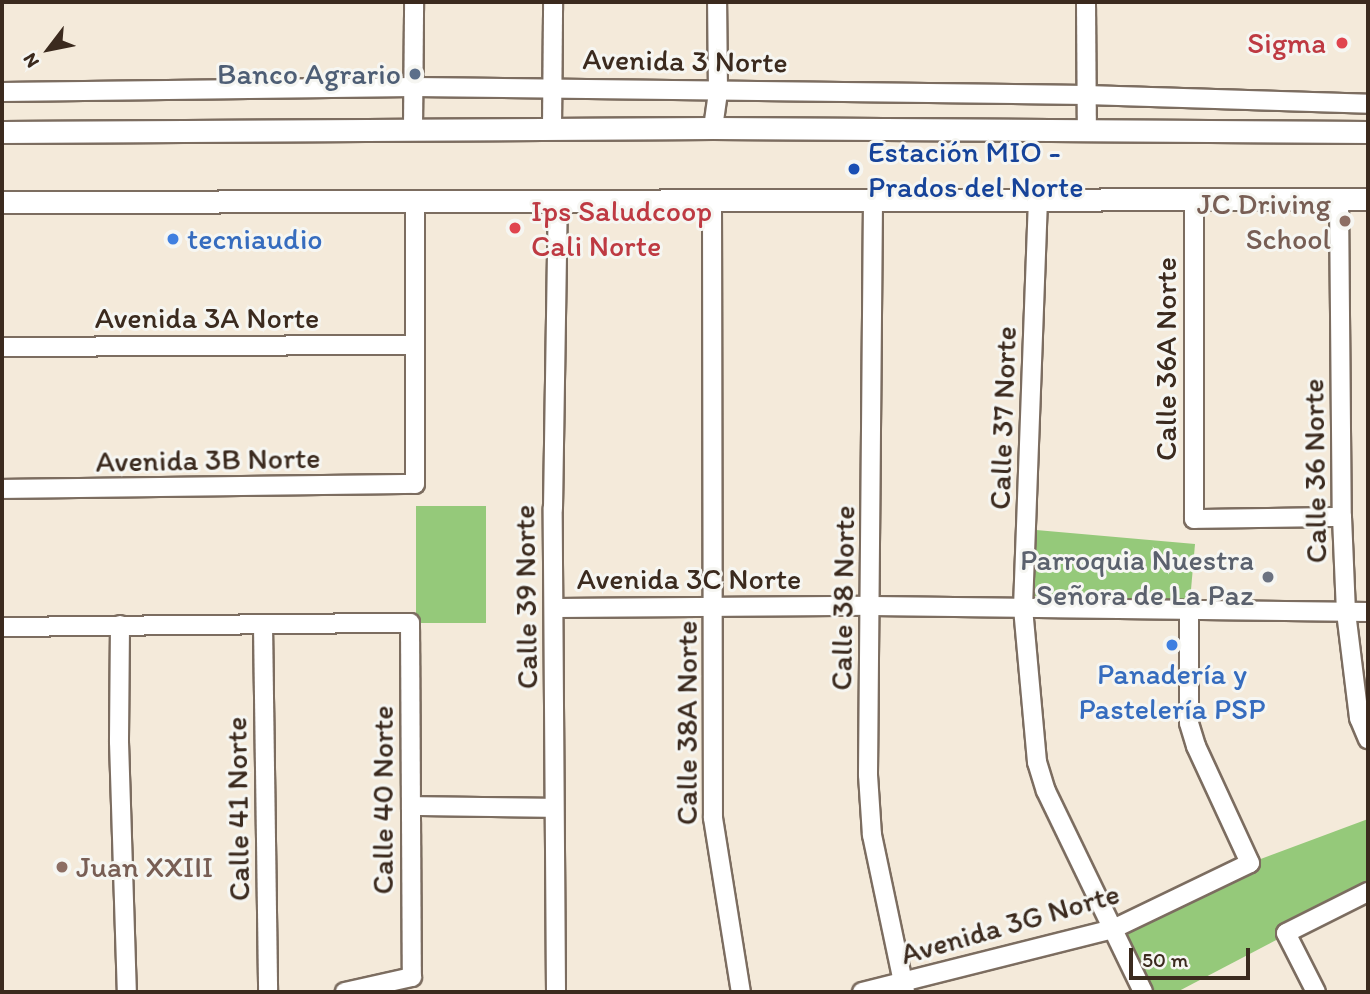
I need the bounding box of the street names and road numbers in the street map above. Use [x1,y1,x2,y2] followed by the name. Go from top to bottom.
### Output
[582,41,788,81] street label: Avenida 3 Norte
[1148,257,1184,461] street label: Calle 36A Norte
[95,300,319,336] street label: Avenida 3A Norte
[982,325,1024,511] street label: Calle 37 Norte
[1295,378,1335,564] street label: Calle 36 Norte
[95,440,321,480] street label: Avenida 3B Norte
[506,504,546,690] street label: Calle 39 Norte
[823,505,863,691] street label: Calle 38 Norte
[577,561,801,597] street label: Avenida 3C Norte
[669,621,705,825] street label: Calle 38A Norte
[365,705,401,895] street label: Calle 40 Norte
[218,716,258,902] street label: Calle 41 Norte
[896,876,1124,972] street label: Avenida 3G Norte

